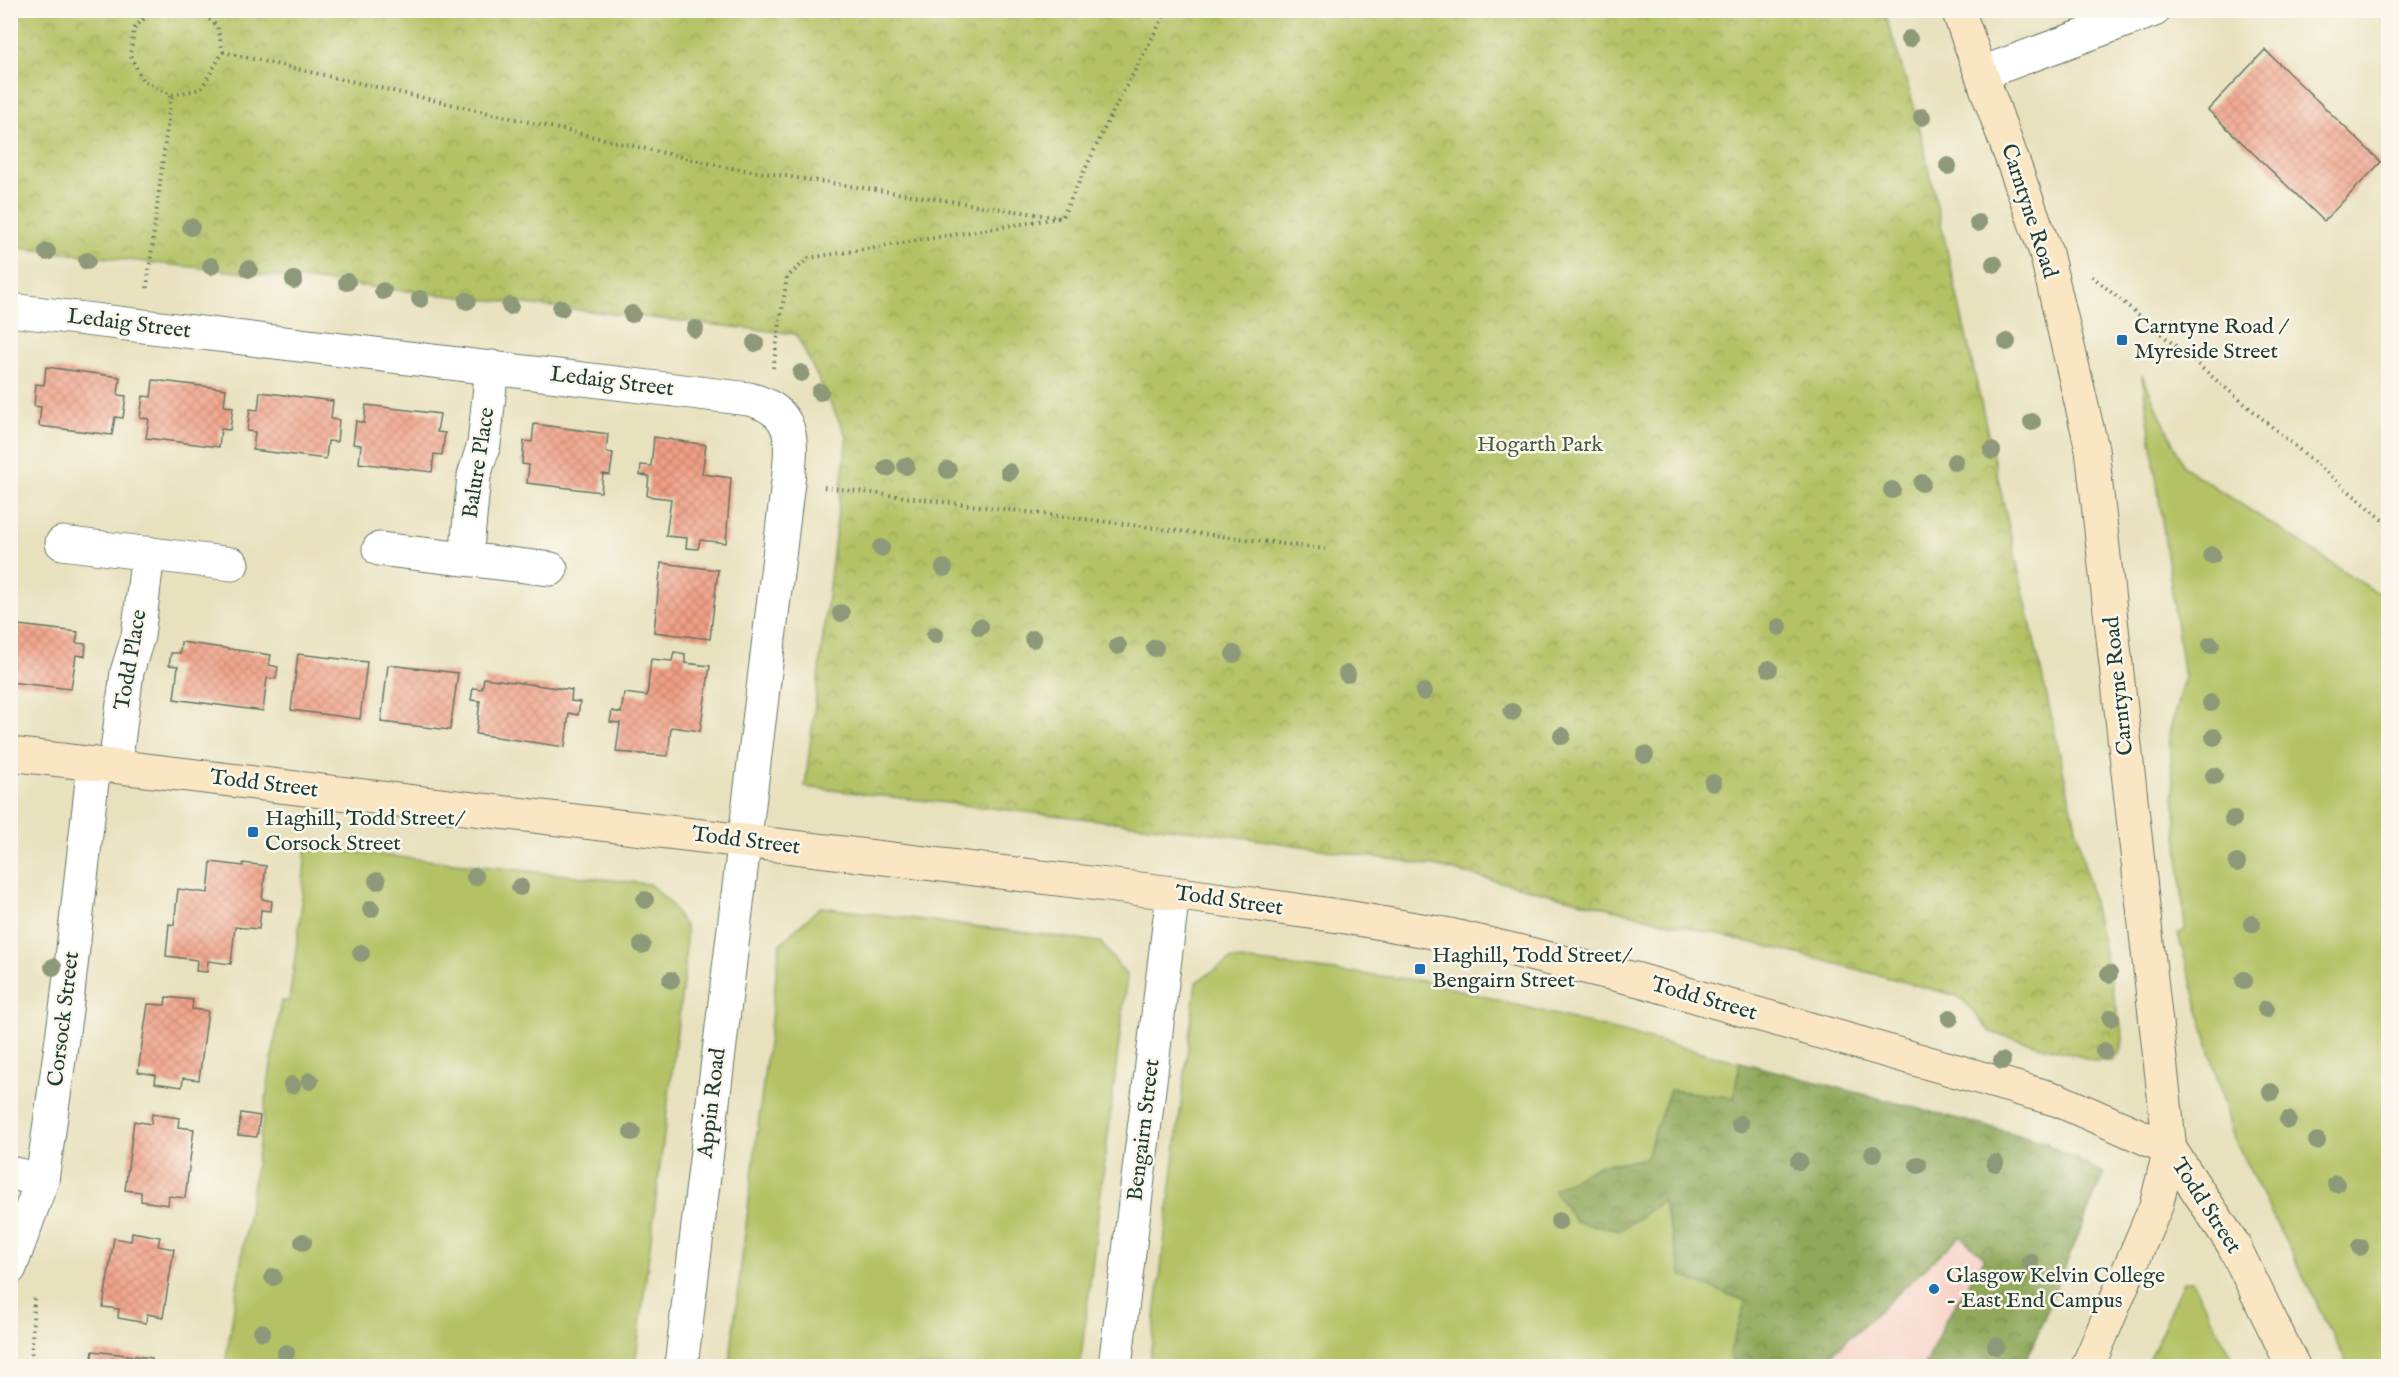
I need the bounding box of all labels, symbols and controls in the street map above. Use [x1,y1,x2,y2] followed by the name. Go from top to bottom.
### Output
[1994,140,2064,282] street label: Carntyne Road
[66,303,193,346] street label: Ledaig Street
[2134,313,2289,366] place label: Carntyne Road / Myreside Street
[2115,333,2129,347] marker: Carntyne Road / Myreside Street
[549,361,676,404] street label: Ledaig Street
[456,405,502,521] street label: Balure Place
[1477,431,1603,459] park label: Hogarth Park
[108,607,154,713] street label: Todd Place
[2098,615,2140,757] street label: Carntyne Road
[208,763,320,805] street label: Todd Street
[265,805,466,858] place label: Haghill, Todd Street/ Corsock Street
[690,820,802,862] street label: Todd Street
[246,825,260,839] marker: Haghill, Todd Street/ Corsock Street
[1173,880,1285,922] street label: Todd Street
[1432,942,1633,995] place label: Haghill, Todd Street/ Bengairn Street
[42,949,86,1088] street label: Corsock Street
[1413,962,1427,976] marker: Haghill, Todd Street/ Bengairn Street
[1648,971,1761,1028] street label: Todd Street
[691,1046,733,1161] street label: Appin Road
[1121,1057,1167,1203] street label: Bengairn Street
[2165,1153,2248,1260] street label: Todd Street
[1946,1262,2165,1315] place label: Glasgow Kelvin College - East End Campus
[1927,1282,1941,1296] marker: Glasgow Kelvin College - East End Campus

